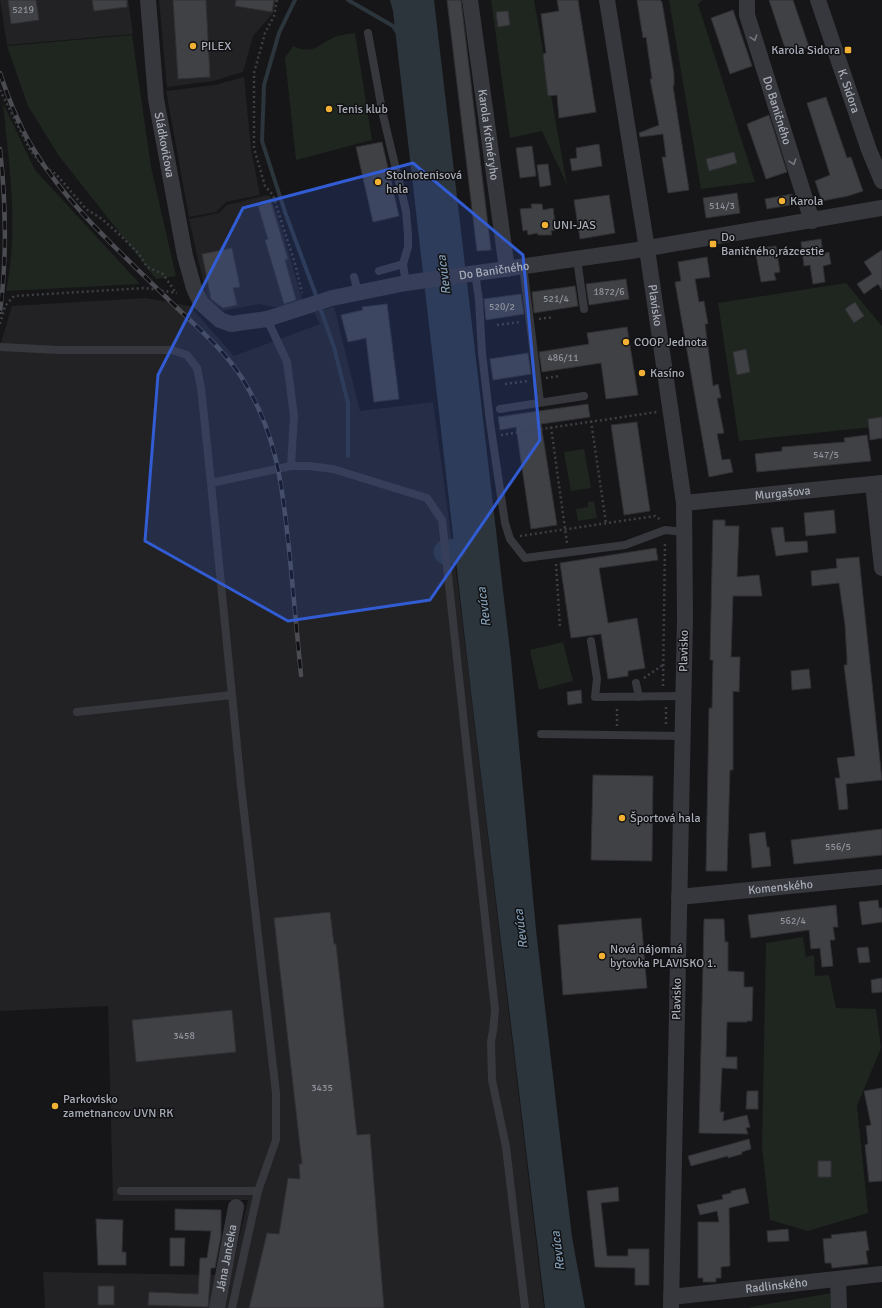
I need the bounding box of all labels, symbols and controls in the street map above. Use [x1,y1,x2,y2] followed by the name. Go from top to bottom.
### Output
[12,4,34,16] house number: 5219
[749,34,758,41] one-way arrow
[201,39,231,54] place label: PILEX
[188,41,198,51] marker: PILEX
[771,43,840,58] place label: Karola Sidora
[843,45,853,55] marker: Karola Sidora
[834,67,863,115] street label: K. Sidora
[759,74,795,146] street label: Do Baničného
[475,88,502,181] street label: Karola Krčméryho
[337,102,388,117] place label: Tenis klub
[324,104,334,114] marker: Tenis klub
[151,111,178,179] street label: Sládkovičova
[789,158,797,165] one-way arrow
[386,168,462,197] place label: Stolnotenisová hala
[373,177,383,187] marker: Stolnotenisová hala
[790,194,823,209] place label: Karola
[777,196,787,206] marker: Karola
[709,200,735,212] house number: 514/3
[553,218,596,233] place label: UNI-JAS
[540,220,550,230] marker: UNI-JAS
[721,230,824,259] place label: Do Baničného,rázcestie
[708,239,718,249] marker: Do Baničného,rázcestie
[434,254,454,296] water label: Revúca
[458,258,530,283] street label: Do Baničného
[645,283,666,327] street label: Plavisko
[593,286,625,298] house number: 1872/6
[543,293,570,305] house number: 521/4
[489,301,515,313] house number: 520/2
[634,335,707,350] place label: COOP Jednota
[621,337,631,347] marker: COOP Jednota
[547,352,579,364] house number: 486/11
[650,366,685,381] place label: Kasíno
[637,368,647,378] marker: Kasíno
[813,449,839,461] house number: 547/5
[754,483,811,503] street label: Murgašova
[474,586,494,628] water label: Revúca
[676,630,692,672] street label: Plavisko
[630,811,701,826] place label: Športová hala
[617,813,627,823] marker: Športová hala
[825,841,851,853] house number: 556/5
[747,876,814,898] street label: Komenského
[511,908,531,950] water label: Revúca
[780,915,807,927] house number: 562/4
[610,942,716,971] place label: Nová nájomná bytovka PLAVISKO 1.
[597,951,607,961] marker: Nová nájomná bytovka PLAVISKO 1.
[669,978,685,1020] street label: Plavisko
[173,1030,195,1042] house number: 3458
[311,1082,333,1094] house number: 3435
[63,1092,173,1121] place label: Parkovisko zametnancov UVN RK
[50,1101,60,1111] marker: Parkovisko zametnancov UVN RK
[213,1223,240,1293] street label: Jána Jančeka
[548,1230,568,1272] water label: Revúca
[744,1275,808,1296] street label: Radlinského

